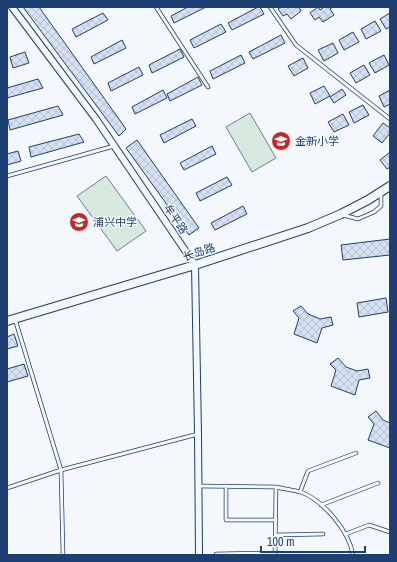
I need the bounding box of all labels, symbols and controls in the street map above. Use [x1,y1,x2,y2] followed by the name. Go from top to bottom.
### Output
[270,130,292,152] school or university icon: 金新小学
[295,134,339,148] place label: 金新小学
[161,201,191,237] street label: 牟平路
[68,211,90,233] school or university icon: 浦兴中学
[93,215,137,229] place label: 浦兴中学
[181,240,217,264] street label: 长岛路
[261,528,365,554] scale bar
[267,534,294,550] text: 100 m

